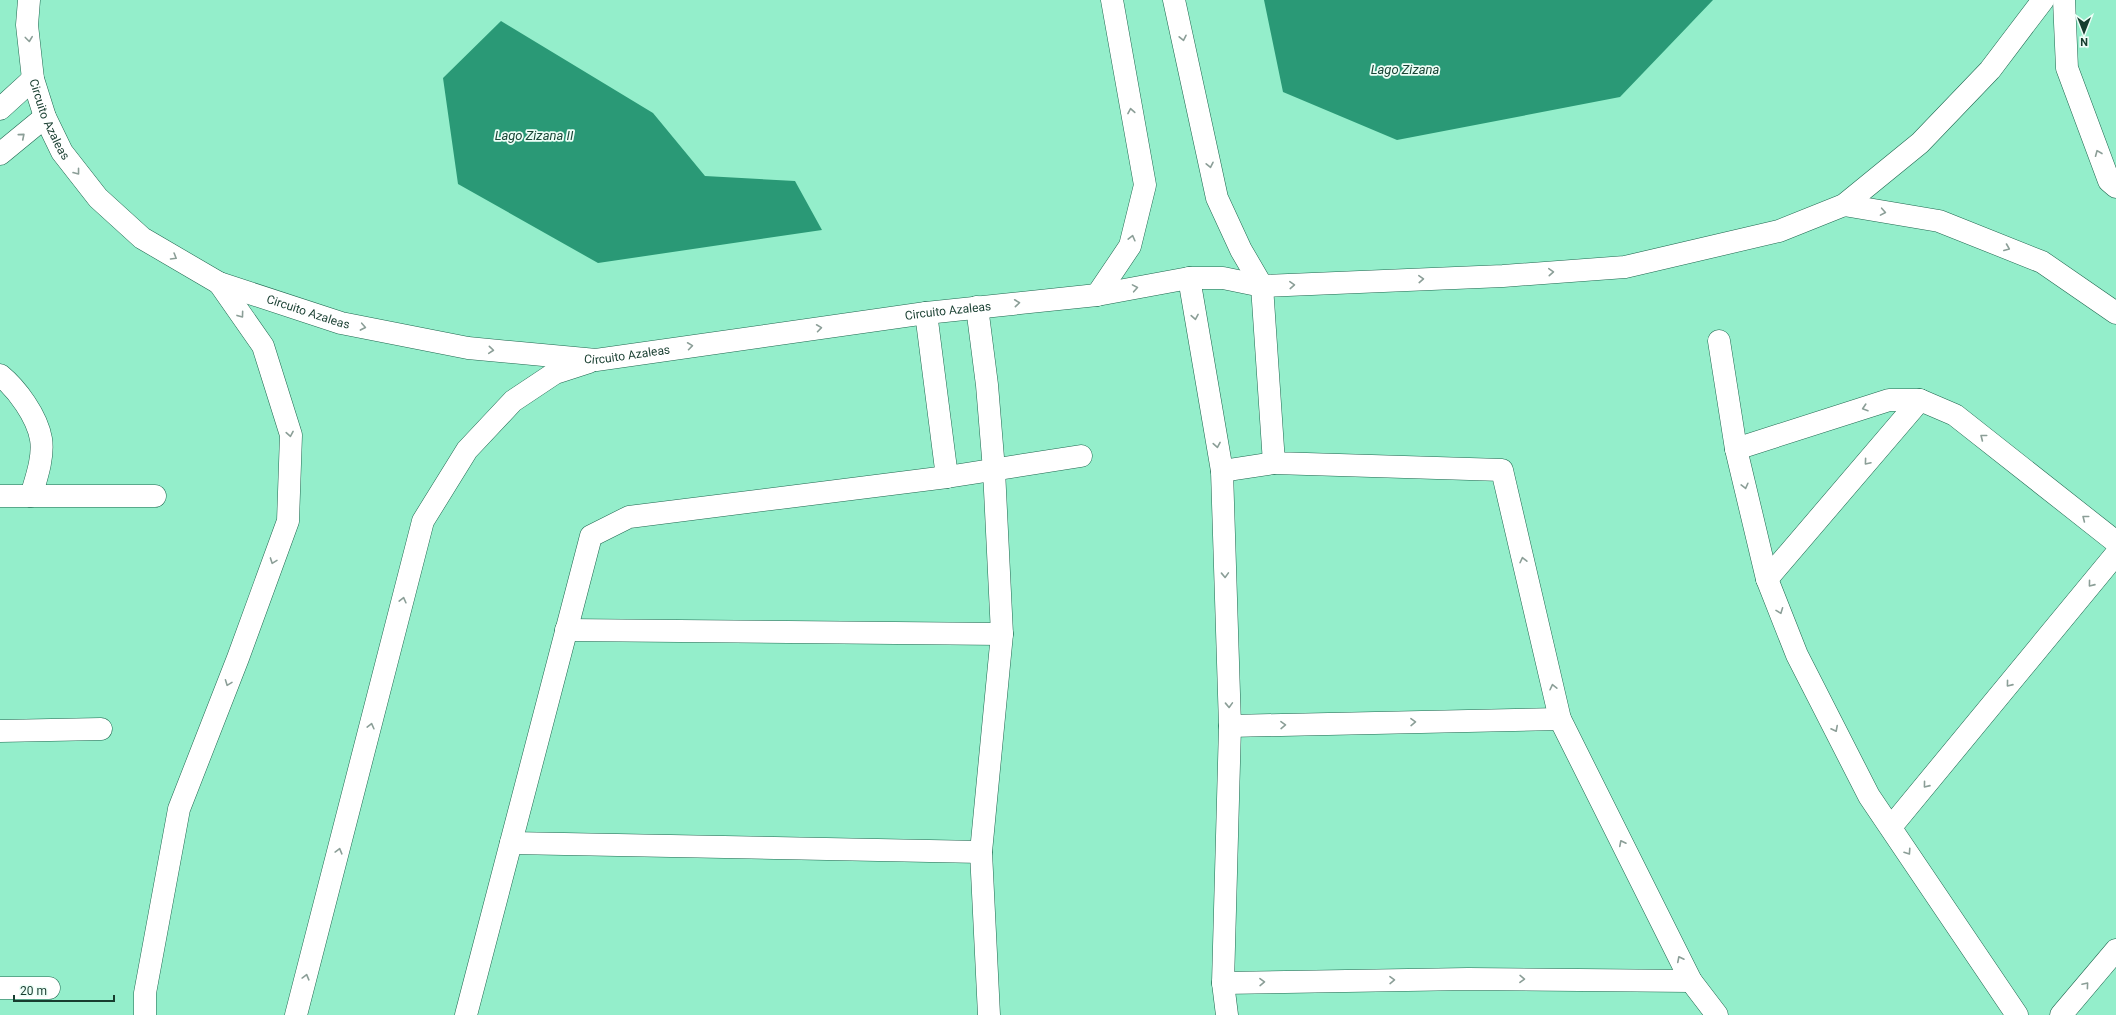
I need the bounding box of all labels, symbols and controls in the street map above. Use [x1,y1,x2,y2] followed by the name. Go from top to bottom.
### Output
[2064,12,2104,52] north arrow
[1178,35,1186,41] one-way arrow
[2080,35,2088,48] text: N
[24,36,33,42] one-way arrow
[1371,62,1439,77] water label: Lago Zizana
[26,77,73,163] street label: Circuito Azaleas
[1128,108,1136,114] one-way arrow
[495,128,574,143] water label: Lago Zizana II
[18,133,25,140] one-way arrow
[2095,150,2103,157] one-way arrow
[1205,162,1214,168] one-way arrow
[73,167,80,174] one-way arrow
[1880,207,1886,215] one-way arrow
[1127,235,1135,241] one-way arrow
[2002,243,2010,251] one-way arrow
[170,252,177,260] one-way arrow
[1548,268,1554,277] one-way arrow
[1418,275,1424,284] one-way arrow
[1289,281,1295,289] one-way arrow
[1132,284,1138,293] one-way arrow
[265,292,351,332] street label: Circuito Azaleas
[904,299,992,323] street label: Circuito Azaleas
[1014,299,1020,308] one-way arrow
[236,311,243,318] one-way arrow
[1191,314,1199,320] one-way arrow
[360,323,366,331] one-way arrow
[816,324,822,333] one-way arrow
[687,342,693,351] one-way arrow
[583,343,671,367] street label: Circuito Azaleas
[488,345,494,354] one-way arrow
[1862,403,1869,412] one-way arrow
[285,431,294,437] one-way arrow
[1981,435,1988,442] one-way arrow
[1213,442,1221,448] one-way arrow
[1865,457,1872,464] one-way arrow
[1740,483,1749,490] one-way arrow
[2083,516,2090,523] one-way arrow
[1520,557,1528,563] one-way arrow
[270,558,278,565] one-way arrow
[1221,572,1229,578] one-way arrow
[2089,580,2096,587] one-way arrow
[398,596,407,603] one-way arrow
[1775,608,1783,615] one-way arrow
[225,680,233,687] one-way arrow
[2006,680,2013,687] one-way arrow
[1549,684,1557,690] one-way arrow
[1225,702,1234,708] one-way arrow
[1410,718,1416,726] one-way arrow
[1280,721,1286,729] one-way arrow
[366,722,375,729] one-way arrow
[1830,725,1837,732] one-way arrow
[1923,780,1930,787] one-way arrow
[1619,840,1627,847] one-way arrow
[334,848,343,855] one-way arrow
[1903,848,1910,855] one-way arrow
[1678,956,1685,964] one-way arrow
[301,974,310,981] one-way arrow
[1519,975,1525,983] one-way arrow
[1389,976,1395,984] one-way arrow
[14,977,114,1003] scale bar
[1259,978,1265,986] one-way arrow
[2082,983,2089,990] one-way arrow
[20,984,47,998] text: 20 m

